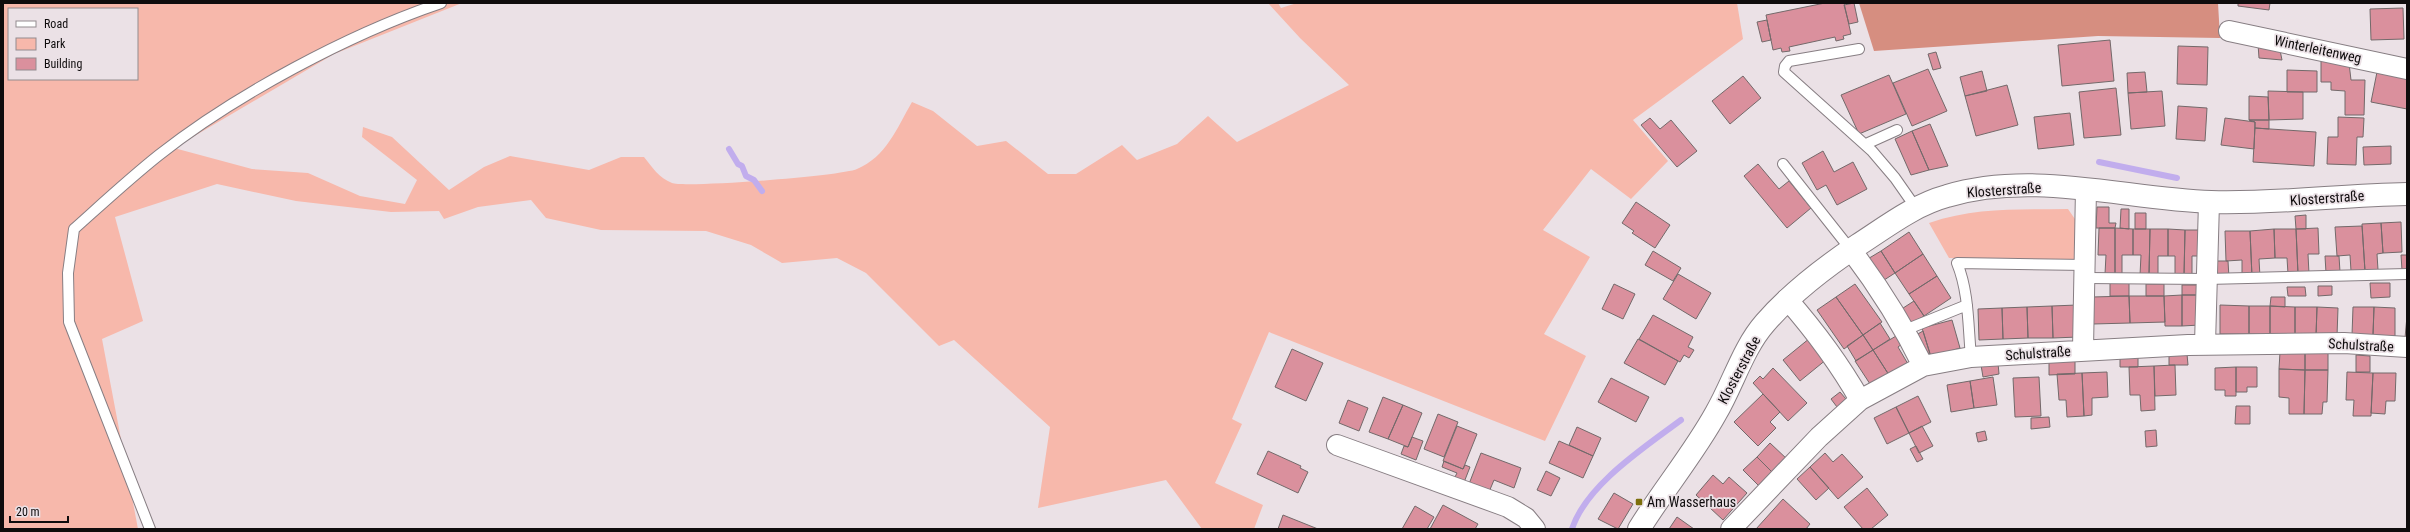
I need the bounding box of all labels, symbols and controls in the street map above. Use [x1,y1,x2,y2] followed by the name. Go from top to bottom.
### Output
[8,8,138,80] legend
[44,17,68,31] text: Road
[2273,32,2363,66] street label: Winterleitenweg
[44,37,66,51] text: Park
[44,57,82,71] text: Building
[1966,179,2042,201] street label: Klosterstraße
[2289,187,2365,209] street label: Klosterstraße
[1714,333,1764,407] street label: Klosterstraße
[2328,335,2395,355] street label: Schulstraße
[2005,343,2072,363] street label: Schulstraße
[1647,494,1736,510] place label: Am Wasserhaus
[1634,497,1644,507] marker: Am Wasserhaus
[10,498,68,524] scale bar
[16,505,40,519] text: 20 m

